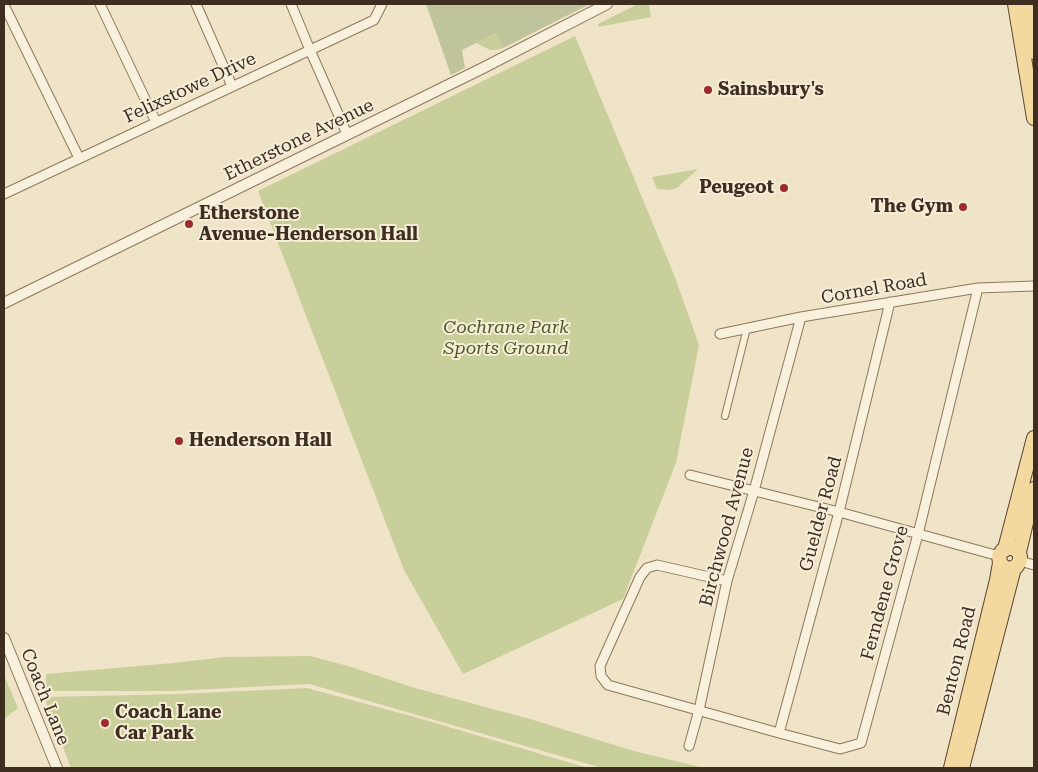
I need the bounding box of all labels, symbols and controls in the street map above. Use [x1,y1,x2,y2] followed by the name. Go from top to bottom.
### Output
[121,48,259,128] street label: Felixstowe Drive
[718,79,824,101] place label: Sainsbury's
[702,84,714,96] marker: Sainsbury's
[221,94,377,186] street label: Etherstone Avenue
[699,177,774,199] place label: Peugeot
[778,182,790,194] marker: Peugeot
[871,196,953,218] place label: The Gym
[957,201,969,213] marker: The Gym
[199,203,418,245] place label: Etherstone Avenue-Henderson Hall
[183,218,195,230] marker: Etherstone Avenue-Henderson Hall
[819,269,929,309] street label: Cornel Road
[443,317,569,359] park label: Cochrane Park Sports Ground
[189,430,332,452] place label: Henderson Hall
[173,435,185,447] marker: Henderson Hall
[695,445,759,609] street label: Birchwood Avenue
[795,454,847,574] street label: Guelder Road
[857,523,913,663] street label: Ferndene Grove
[933,604,981,718] street label: Benton Road
[16,646,74,748] street label: Coach Lane
[115,702,222,744] place label: Coach Lane Car Park
[99,717,111,729] marker: Coach Lane Car Park

